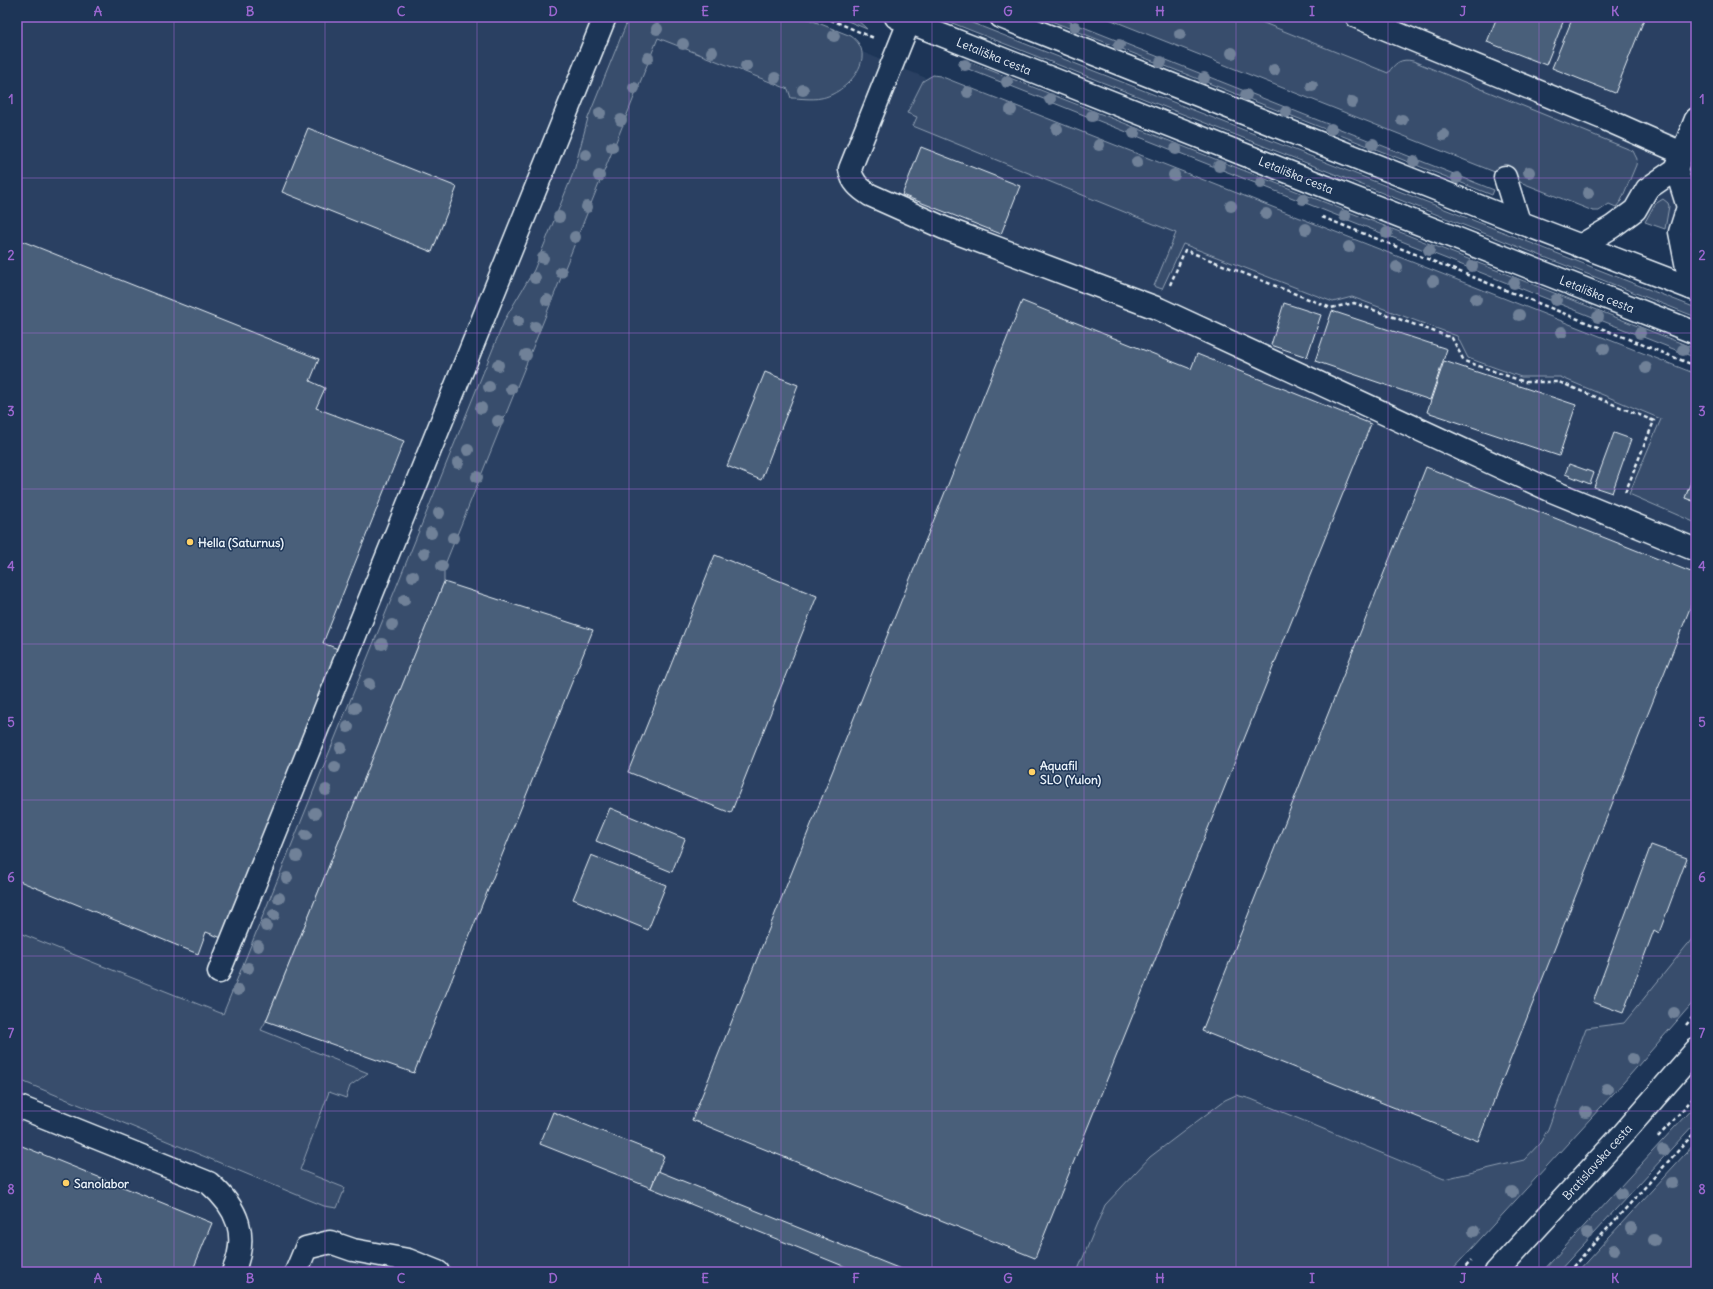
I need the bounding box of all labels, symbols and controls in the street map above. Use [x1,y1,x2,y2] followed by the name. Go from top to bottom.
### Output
[94,3,103,20] text: A
[246,3,255,20] text: B
[397,3,406,20] text: C
[548,3,558,20] text: D
[701,3,709,20] text: E
[852,3,860,20] text: F
[1003,3,1013,20] text: G
[1155,3,1165,20] text: H
[1309,3,1315,20] text: I
[1460,3,1467,20] text: J
[1611,3,1620,20] text: K
[954,34,1034,78] street label: Letališka cesta
[8,91,14,108] text: 1
[1699,91,1705,108] text: 1
[1256,153,1336,197] street label: Letališka cesta
[7,247,15,264] text: 2
[1698,247,1706,264] text: 2
[1557,272,1637,316] street label: Letališka cesta
[7,403,15,420] text: 3
[1698,403,1706,420] text: 3
[198,535,284,551] place label: Hella (Saturnus)
[185,537,195,547] marker: Hella (Saturnus)
[7,558,15,575] text: 4
[1698,558,1706,575] text: 4
[7,714,15,731] text: 5
[1698,714,1706,731] text: 5
[1040,758,1102,788] place label: Aquafil SLO (Yulon)
[1027,767,1037,777] marker: Aquafil SLO (Yulon)
[7,869,15,886] text: 6
[1698,869,1706,886] text: 6
[8,1025,15,1042] text: 7
[1699,1025,1706,1042] text: 7
[1559,1121,1635,1203] street label: Bratislavska cesta
[74,1176,129,1191] place label: Sanolabor
[61,1178,71,1188] marker: Sanolabor
[7,1181,15,1198] text: 8
[1698,1181,1706,1198] text: 8
[94,1270,103,1287] text: A
[246,1270,255,1287] text: B
[397,1270,406,1287] text: C
[548,1270,558,1287] text: D
[701,1270,709,1287] text: E
[852,1270,860,1287] text: F
[1003,1270,1013,1287] text: G
[1155,1270,1165,1287] text: H
[1309,1270,1315,1287] text: I
[1460,1270,1467,1287] text: J
[1611,1270,1620,1287] text: K

